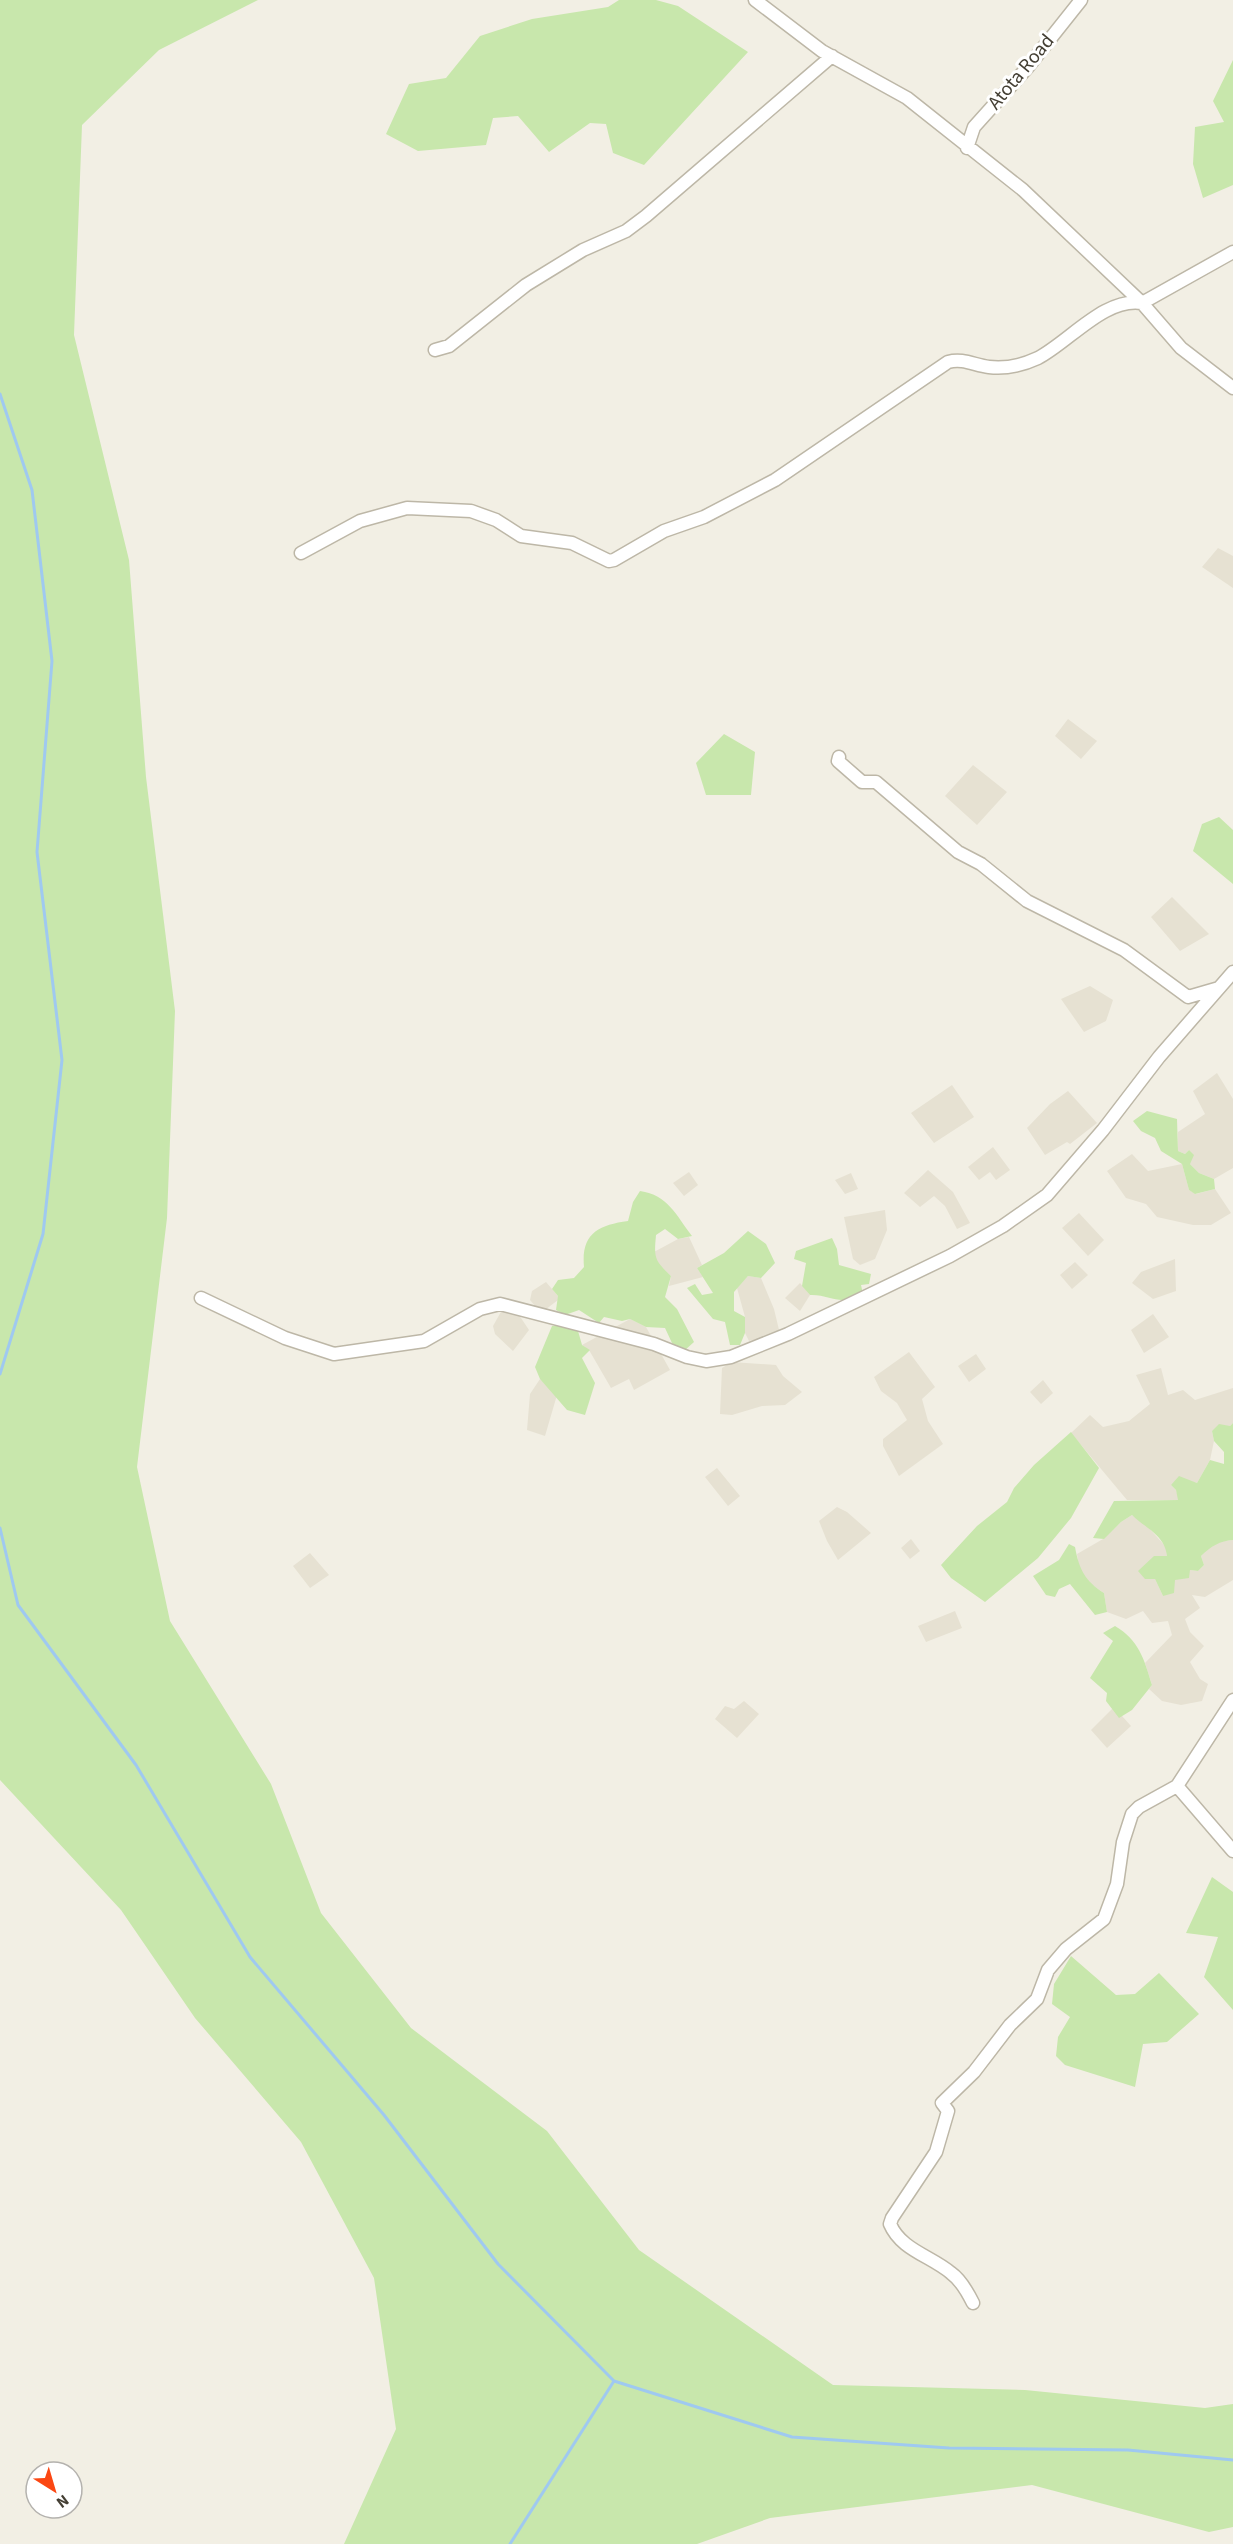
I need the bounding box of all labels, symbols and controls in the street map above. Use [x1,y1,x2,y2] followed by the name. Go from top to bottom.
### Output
[981,28,1061,116] street label: Atota Road
[24,2460,84,2520] north arrow
[52,2489,73,2513] text: N

